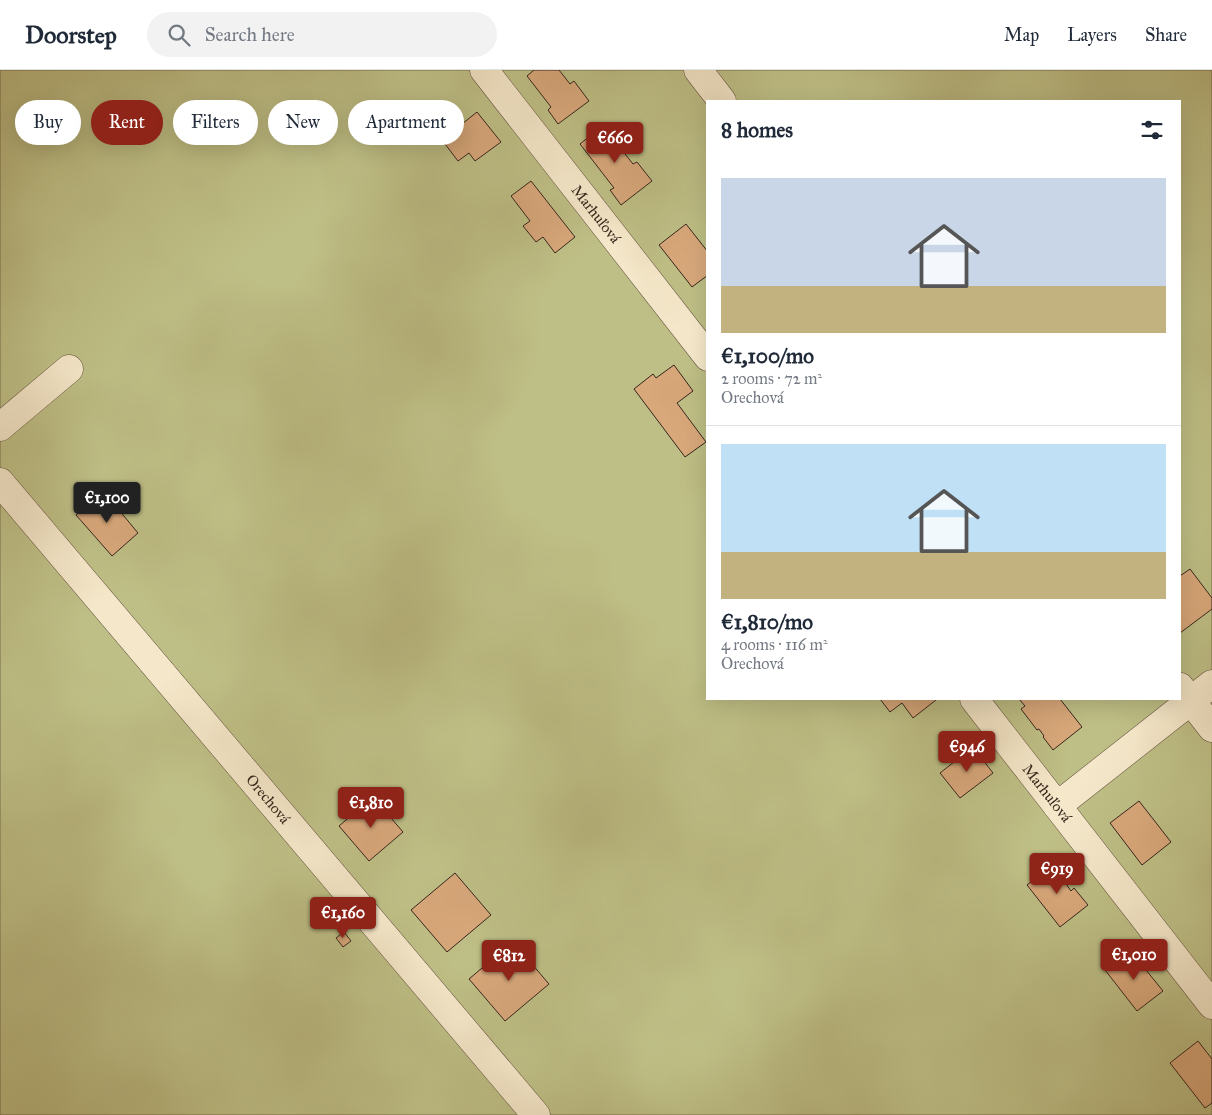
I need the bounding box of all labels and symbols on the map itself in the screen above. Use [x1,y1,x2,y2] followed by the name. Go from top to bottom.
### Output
[585,122,645,164] pin: €660
[568,181,625,247] street label: Marhuľová
[66,482,148,524] pin: €1,100
[937,730,997,773] pin: €946
[1019,760,1076,826] street label: Marhuľová
[242,771,294,828] street label: Orechová
[330,786,412,829] pin: €1,810
[1027,852,1087,895] pin: €919
[302,896,384,939] pin: €1,160
[1093,938,1175,981] pin: €1,010
[479,940,539,982] pin: €812

